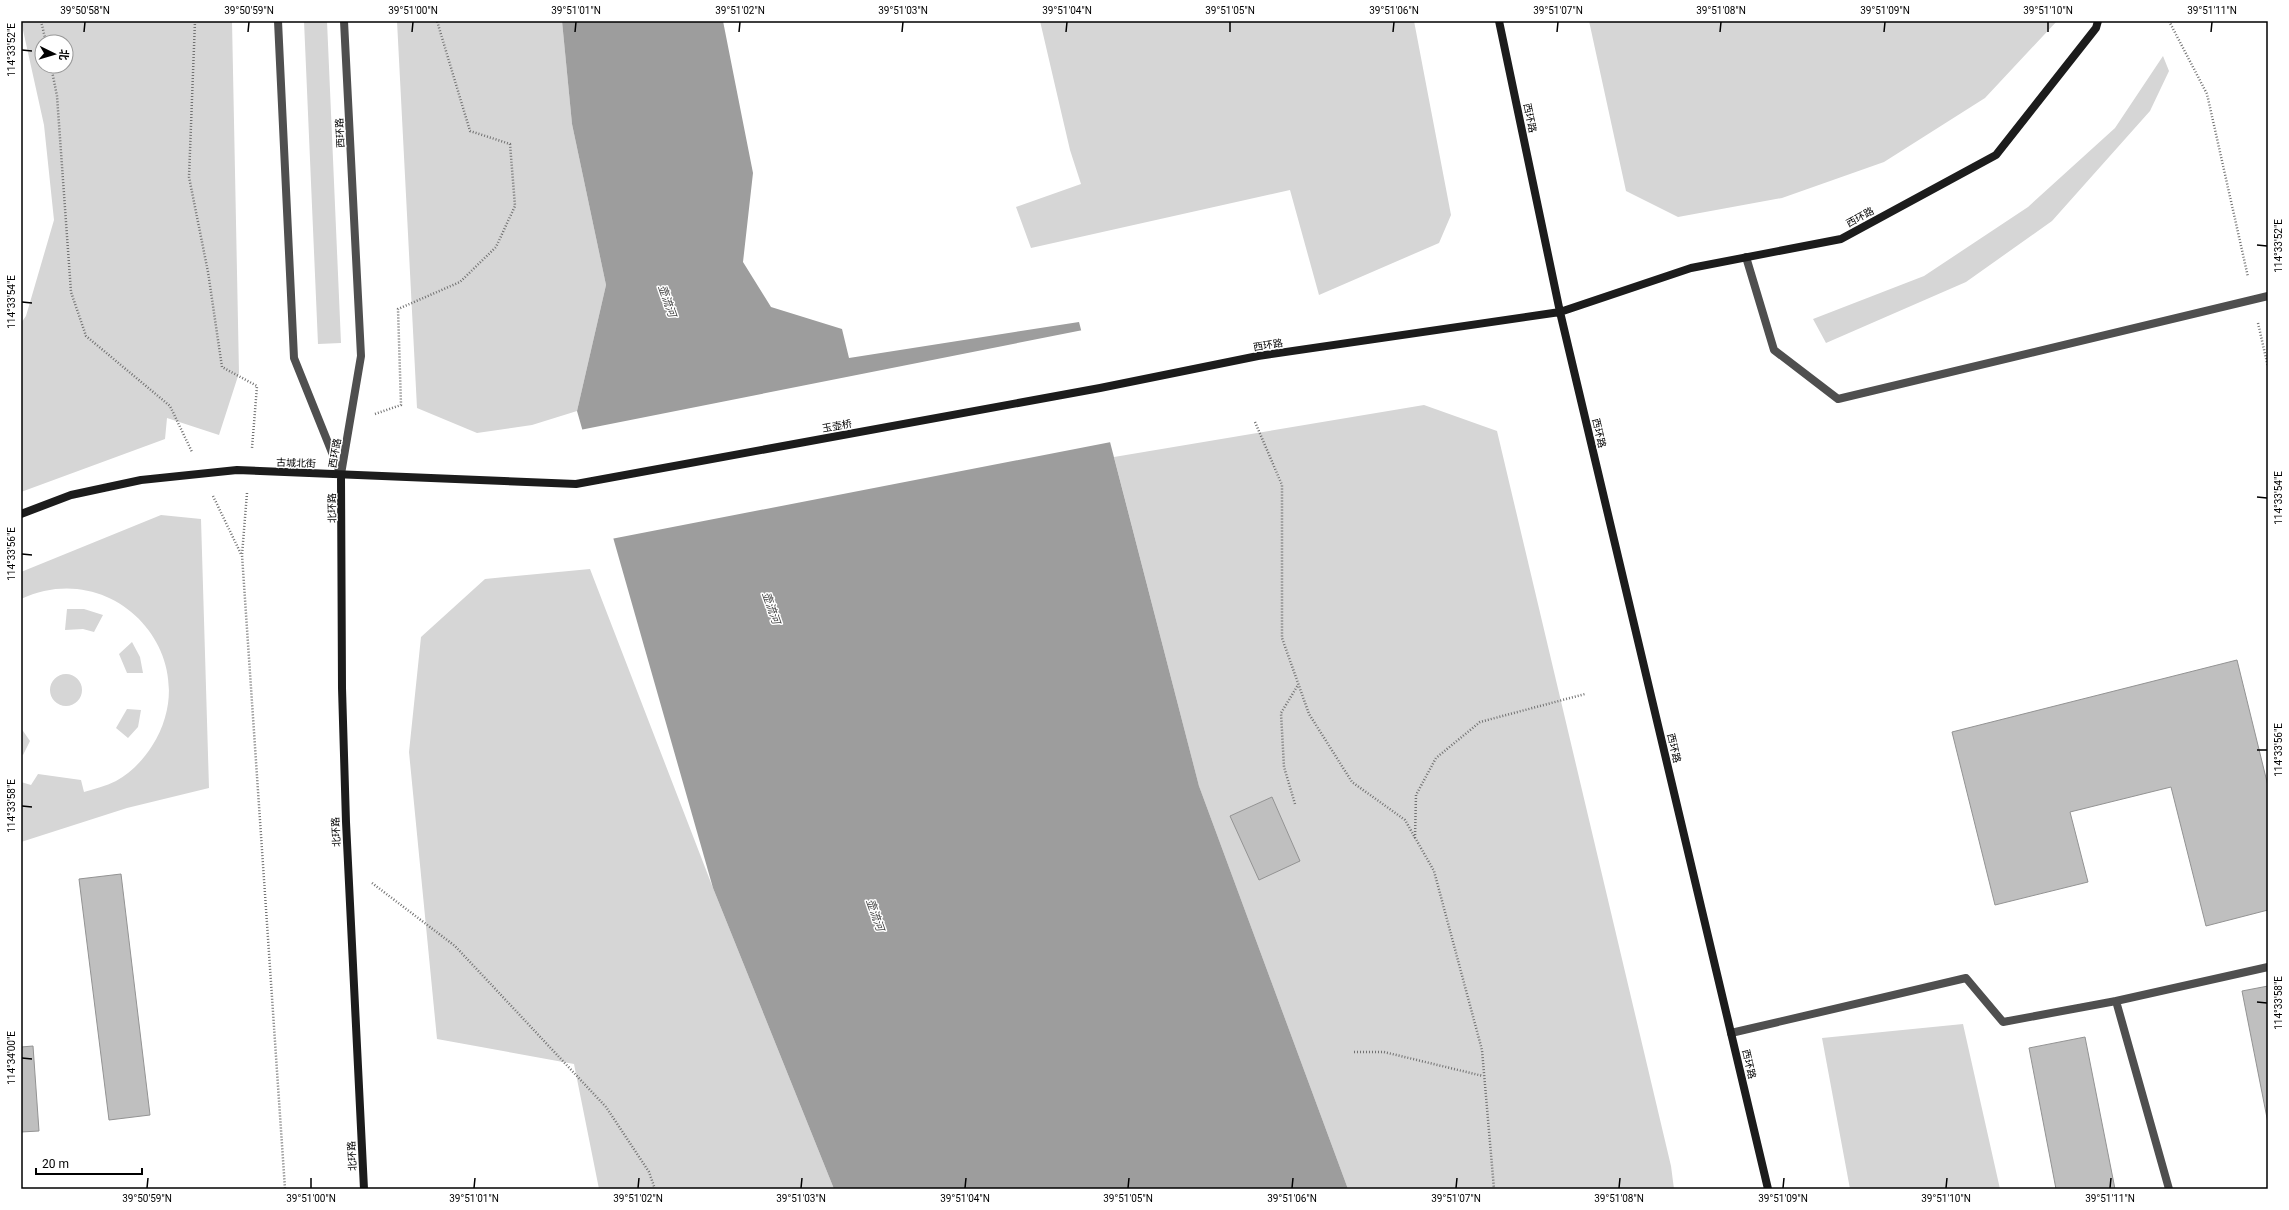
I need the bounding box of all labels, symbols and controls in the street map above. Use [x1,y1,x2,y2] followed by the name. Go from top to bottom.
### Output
[60,5,110,16] text: 39°50'58"N
[224,5,274,16] text: 39°50'59"N
[388,5,438,16] text: 39°51'00"N
[551,5,601,16] text: 39°51'01"N
[715,5,765,16] text: 39°51'02"N
[878,5,928,16] text: 39°51'03"N
[1042,5,1092,16] text: 39°51'04"N
[1205,5,1255,16] text: 39°51'05"N
[1369,5,1419,16] text: 39°51'06"N
[1533,5,1583,16] text: 39°51'07"N
[1696,5,1746,16] text: 39°51'08"N
[1860,5,1910,16] text: 39°51'09"N
[2023,5,2073,16] text: 39°51'10"N
[2187,5,2237,16] text: 39°51'11"N
[6,23,17,77] text: 114°33'52"E
[34,34,74,74] north arrow
[57,49,70,61] text: 北
[1522,102,1538,134] street label: 西环路
[334,118,346,148] street label: 西环路
[1844,205,1876,229] street label: 西环路
[2273,219,2284,273] text: 114°33'52"E
[6,275,17,329] text: 114°33'54"E
[655,283,679,321] water label: 壶流河
[1252,337,1284,353] street label: 西环路
[1590,417,1608,449] street label: 西环路
[821,418,853,434] street label: 玉壶桥
[327,437,343,469] street label: 西环路
[276,457,316,469] street label: 古城北街
[2273,471,2284,525] text: 114°33'54"E
[326,493,338,523] street label: 北环路
[6,527,17,581] text: 114°33'56"E
[759,590,783,628] water label: 壶流河
[2273,723,2284,777] text: 114°33'56"E
[1665,732,1683,764] street label: 西环路
[6,779,17,833] text: 114°33'58"E
[330,817,342,847] street label: 北环路
[863,897,887,935] water label: 壶流河
[2273,976,2284,1030] text: 114°33'58"E
[6,1031,17,1085] text: 114°34'00"E
[1740,1048,1758,1080] street label: 西环路
[346,1141,358,1171] street label: 北环路
[36,1150,142,1176] scale bar
[42,1157,69,1171] text: 20 m
[122,1193,172,1204] text: 39°50'59"N
[286,1193,336,1204] text: 39°51'00"N
[449,1193,499,1204] text: 39°51'01"N
[613,1193,663,1204] text: 39°51'02"N
[776,1193,826,1204] text: 39°51'03"N
[940,1193,990,1204] text: 39°51'04"N
[1103,1193,1153,1204] text: 39°51'05"N
[1267,1193,1317,1204] text: 39°51'06"N
[1431,1193,1481,1204] text: 39°51'07"N
[1594,1193,1644,1204] text: 39°51'08"N
[1758,1193,1808,1204] text: 39°51'09"N
[1921,1193,1971,1204] text: 39°51'10"N
[2085,1193,2135,1204] text: 39°51'11"N

